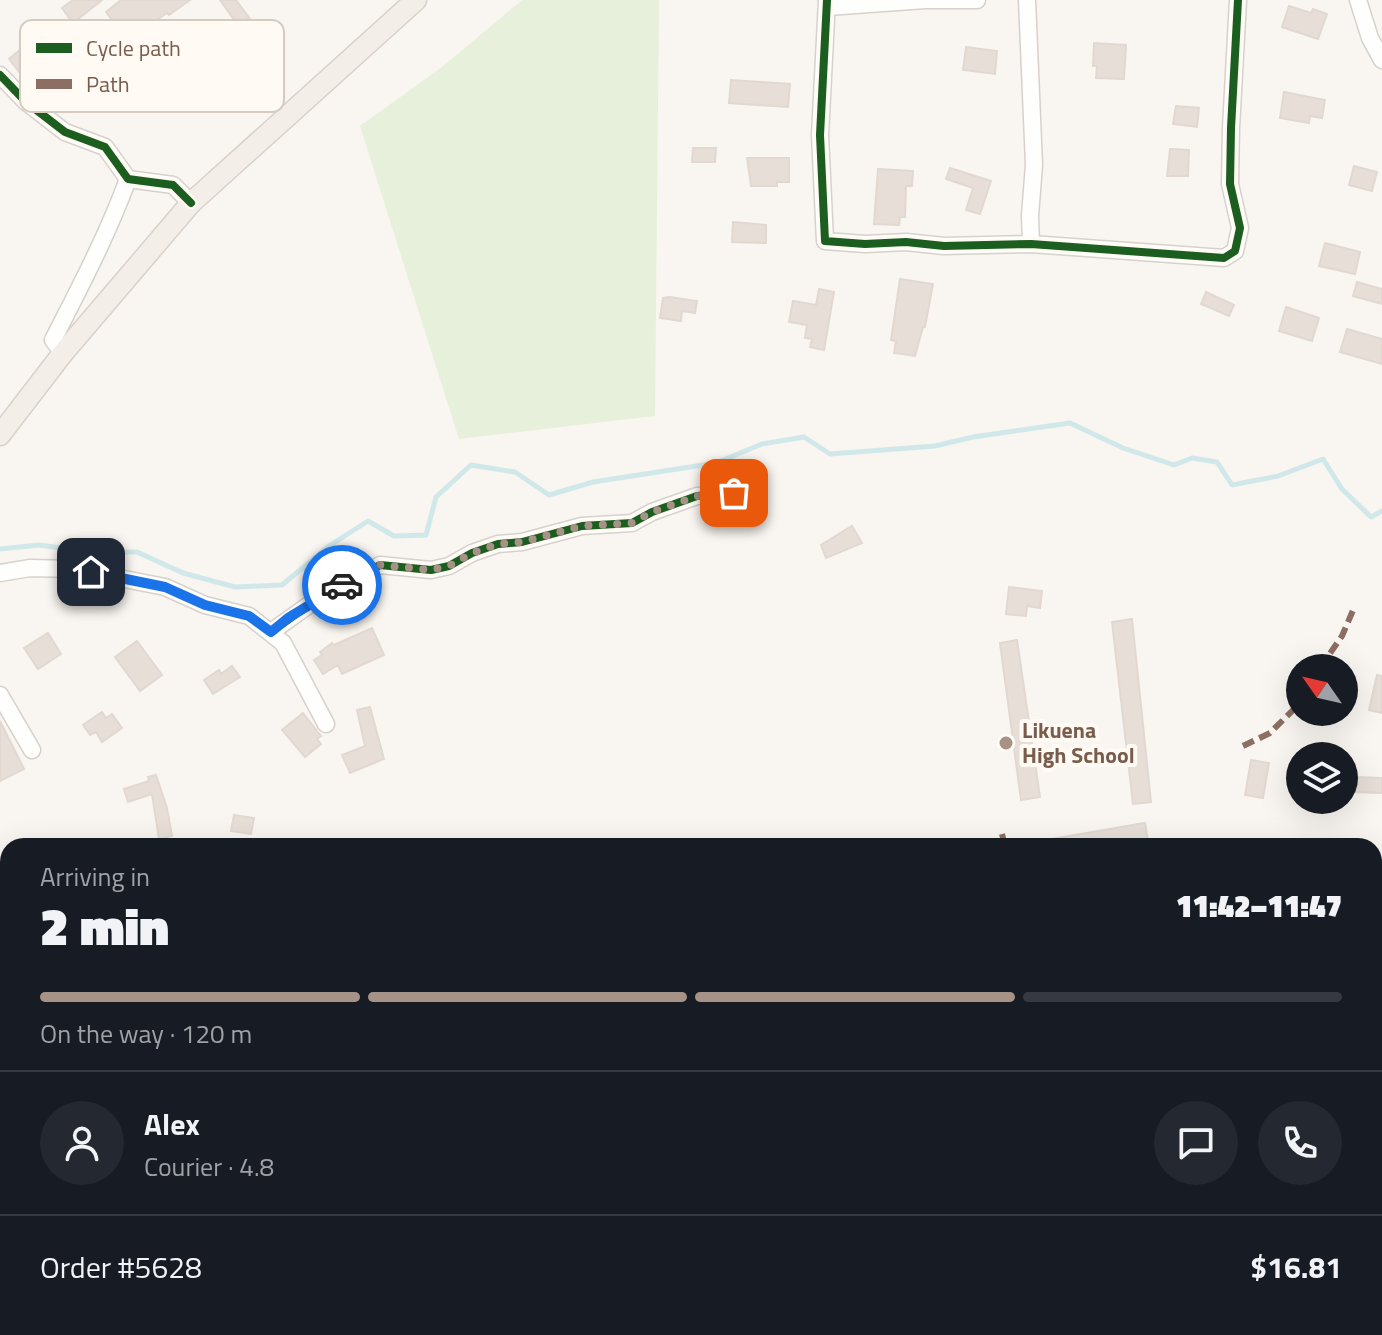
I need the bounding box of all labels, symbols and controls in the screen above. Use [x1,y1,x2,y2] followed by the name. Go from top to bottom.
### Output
[20,20,284,112] legend
[86,31,181,65] text: Cycle path
[86,67,130,101] text: Path
[700,459,768,527] pin
[712,471,756,515] icon: bag
[57,538,125,606] pin
[302,545,382,625] courier
[69,550,113,594] icon: home
[320,563,364,607] icon: car
[1286,654,1358,726] north arrow
[1286,654,1358,814] map controls
[1022,713,1135,772] place label: Likuena High School
[997,734,1015,752] marker: Likuena High School
[1286,742,1358,814] button: layers
[40,857,150,896] text: Arriving in
[1176,883,1342,929] text: 11:42–11:47
[40,886,169,965] text: 2 min
[40,1014,252,1053] text: On the way · 120 m
[40,1101,124,1185] button: person
[144,1101,200,1147] text: Alex
[1154,1101,1238,1185] button: chat
[1258,1101,1342,1185] button: phone
[144,1147,274,1186] text: Courier · 4.8
[40,1244,202,1290] text: Order #5628
[1250,1244,1342,1290] text: $16.81

